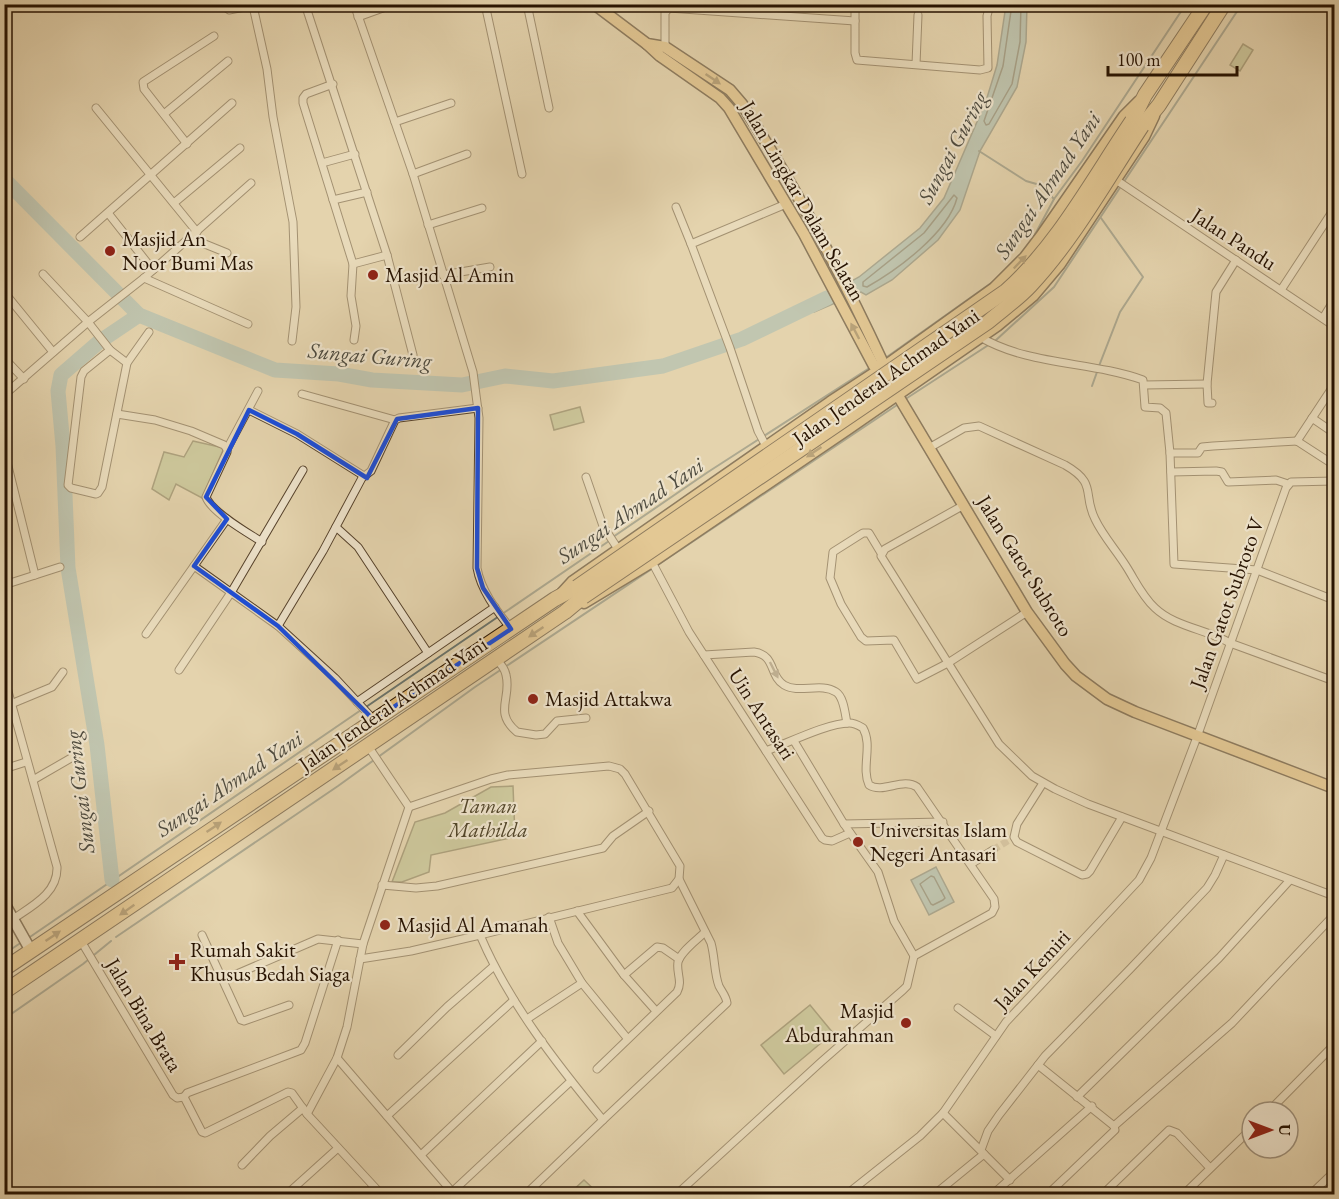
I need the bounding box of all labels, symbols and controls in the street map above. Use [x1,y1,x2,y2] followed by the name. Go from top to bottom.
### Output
[1108,39,1237,77] scale bar
[1117,48,1161,71] text: 100 m
[705,73,721,85] one-way arrow
[910,85,995,210] water label: Sungai Guring
[734,94,872,306] street label: Jalan Lingkar Dalam Selatan
[987,105,1108,265] water label: Sungai Ahmad Yani
[1185,200,1282,276] street label: Jalan Pandu
[122,225,254,276] place label: Masjid An Noor Bumi Mas
[103,244,117,258] marker: Masjid An Noor Bumi Mas
[1013,255,1027,270] one-way arrow
[385,261,514,288] place label: Masjid Al Amin
[366,268,380,282] marker: Masjid Al Amin
[785,302,984,453] street label: Jalan Jenderal Achmad Yani
[851,322,860,339] one-way arrow
[306,336,434,375] water label: Sungai Guring
[807,446,823,458] one-way arrow
[550,450,711,571] water label: Sungai Ahmad Yani
[970,488,1080,641] street label: Jalan Gatot Subroto
[1182,513,1270,694] street label: Jalan Gatot Subroto V
[529,626,545,638] one-way arrow
[291,630,492,778] street label: Jalan Jenderal Achmad Yani
[769,662,779,679] one-way arrow
[723,663,802,765] street label: Uin Antasari
[545,685,672,712] place label: Masjid Attakwa
[526,692,540,706] marker: Masjid Attakwa
[149,723,310,844] water label: Sungai Ahmad Yani
[57,728,102,856] water label: Sungai Guring
[333,759,349,771] one-way arrow
[446,792,528,843] park label: Taman Mathilda
[870,816,1007,867] place label: Universitas Islam Negeri Antasari
[206,821,222,833] one-way arrow
[851,835,865,849] marker: Universitas Islam Negeri Antasari
[119,904,135,916] one-way arrow
[397,911,549,938] place label: Masjid Al Amanah
[378,918,392,932] marker: Masjid Al Amanah
[986,924,1076,1017] street label: Jalan Kemiri
[45,931,61,942] one-way arrow
[190,936,351,987] place label: Rumah Sakit Khusus Bedah Siaga
[99,951,189,1077] street label: Jalan Bina Brata
[168,953,186,971] marker: Rumah Sakit Khusus Bedah Siaga
[784,997,894,1048] place label: Masjid Abdurahman
[899,1016,913,1030] marker: Masjid Abdurahman
[1240,1100,1300,1160] north arrow
[1274,1124,1295,1136] text: U

